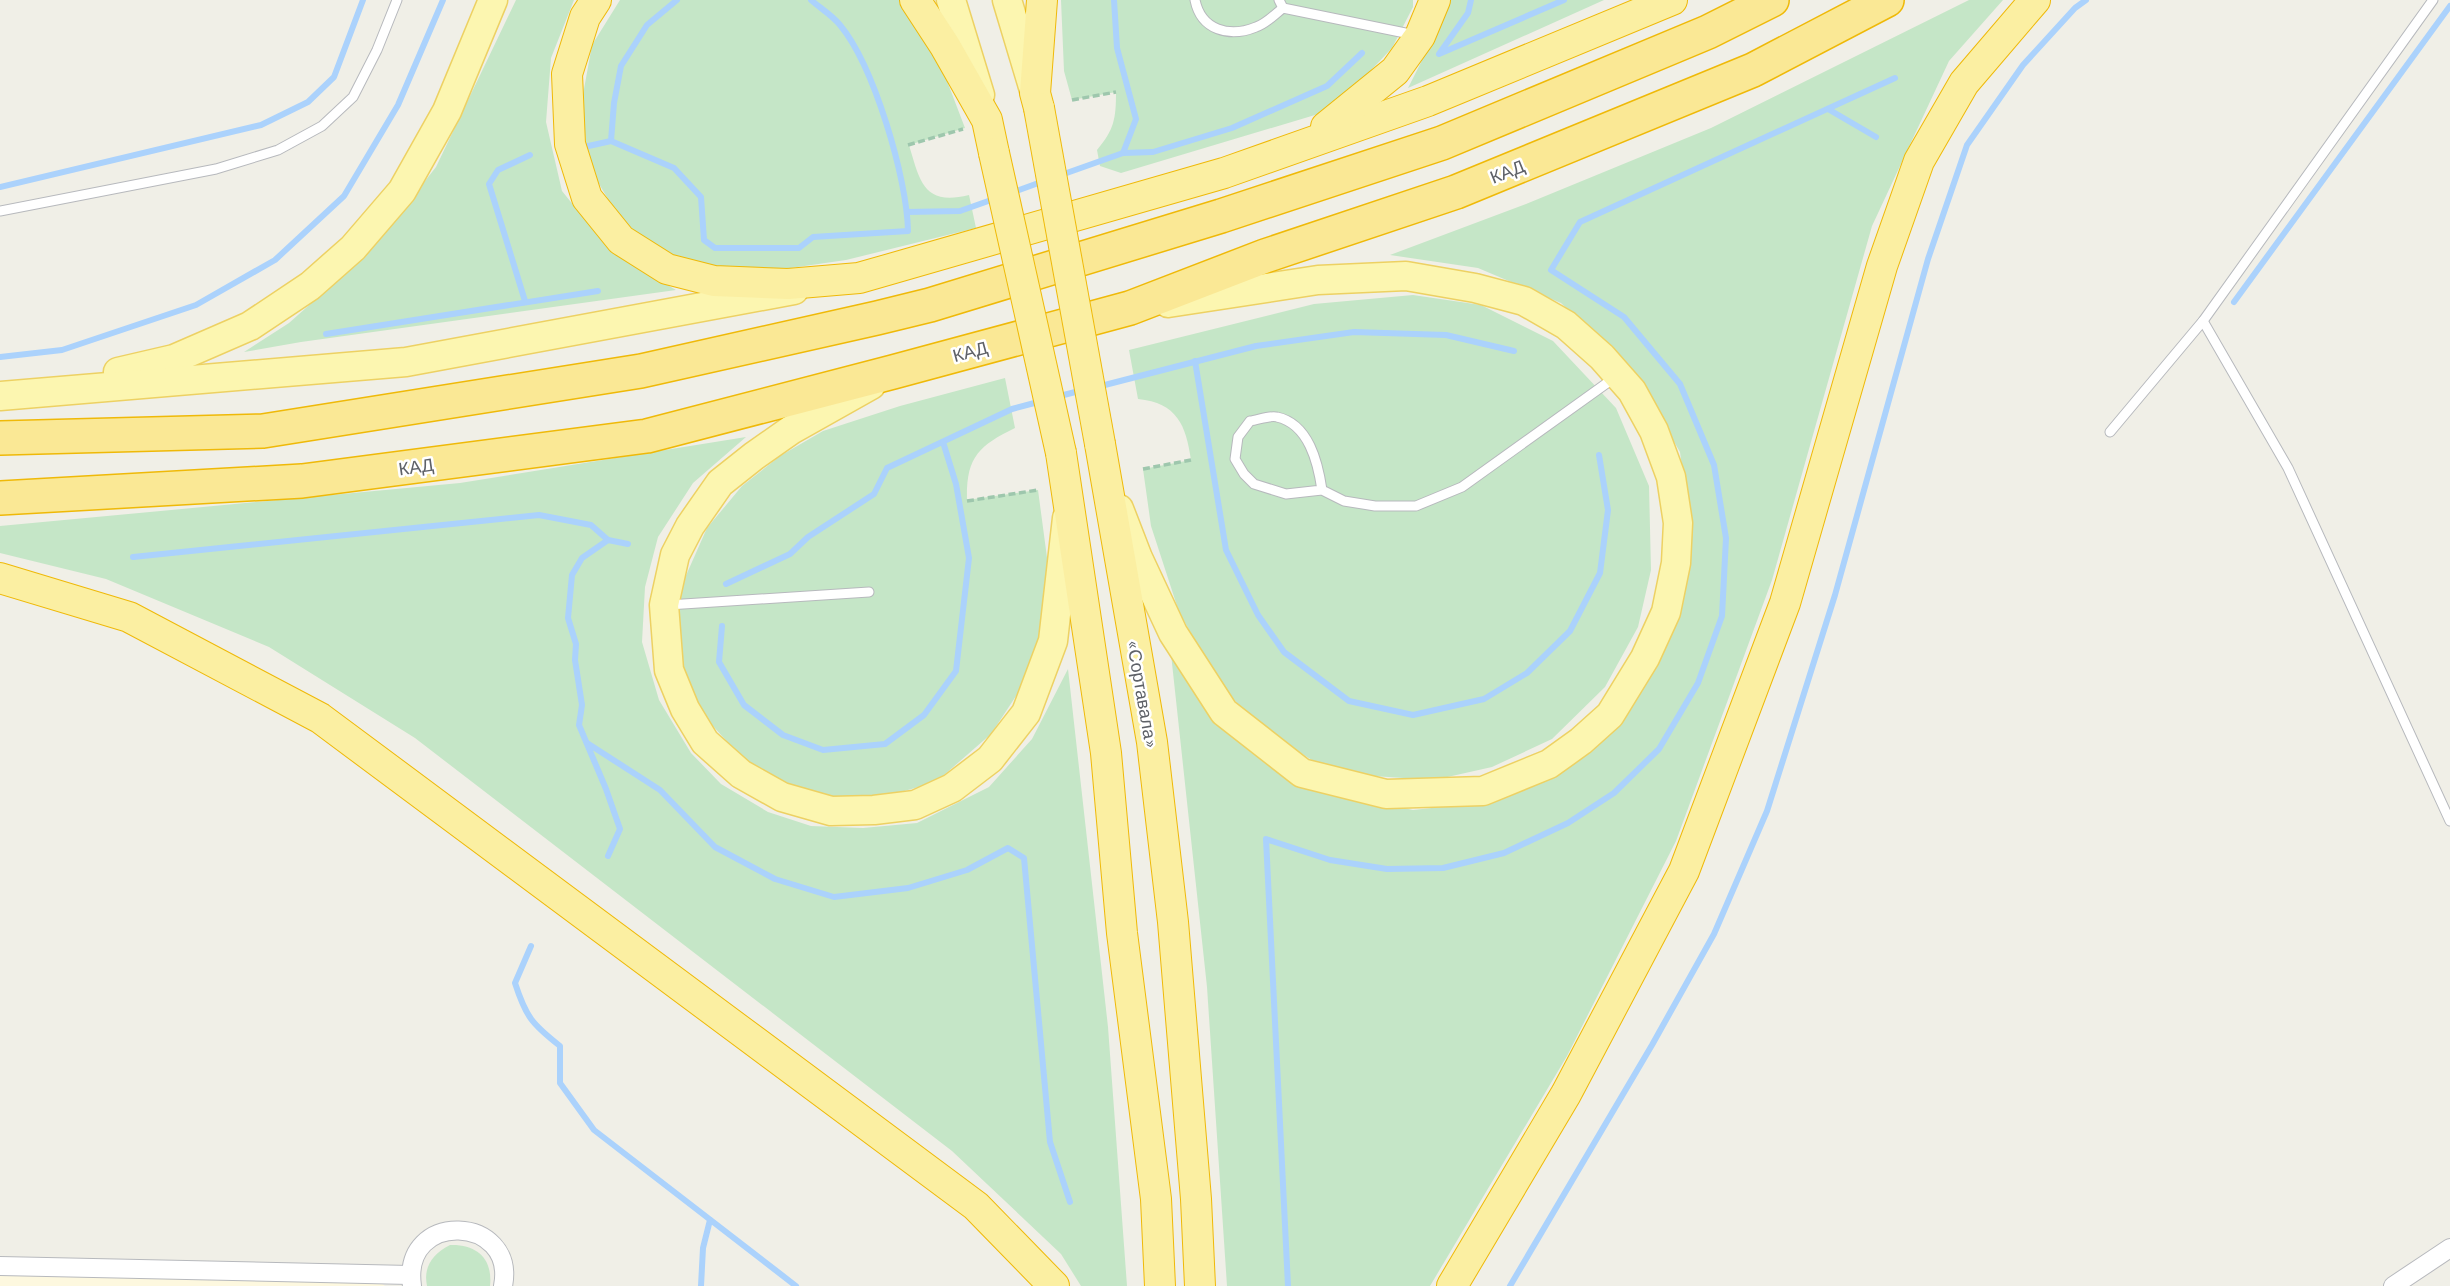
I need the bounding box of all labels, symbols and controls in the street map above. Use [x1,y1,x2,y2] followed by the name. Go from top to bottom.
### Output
[1487,154,1527,188] street label: КАД
[950,336,990,366] street label: КАД
[397,453,435,479] street label: КАД
[1123,638,1163,750] street label: «Сортавала»

